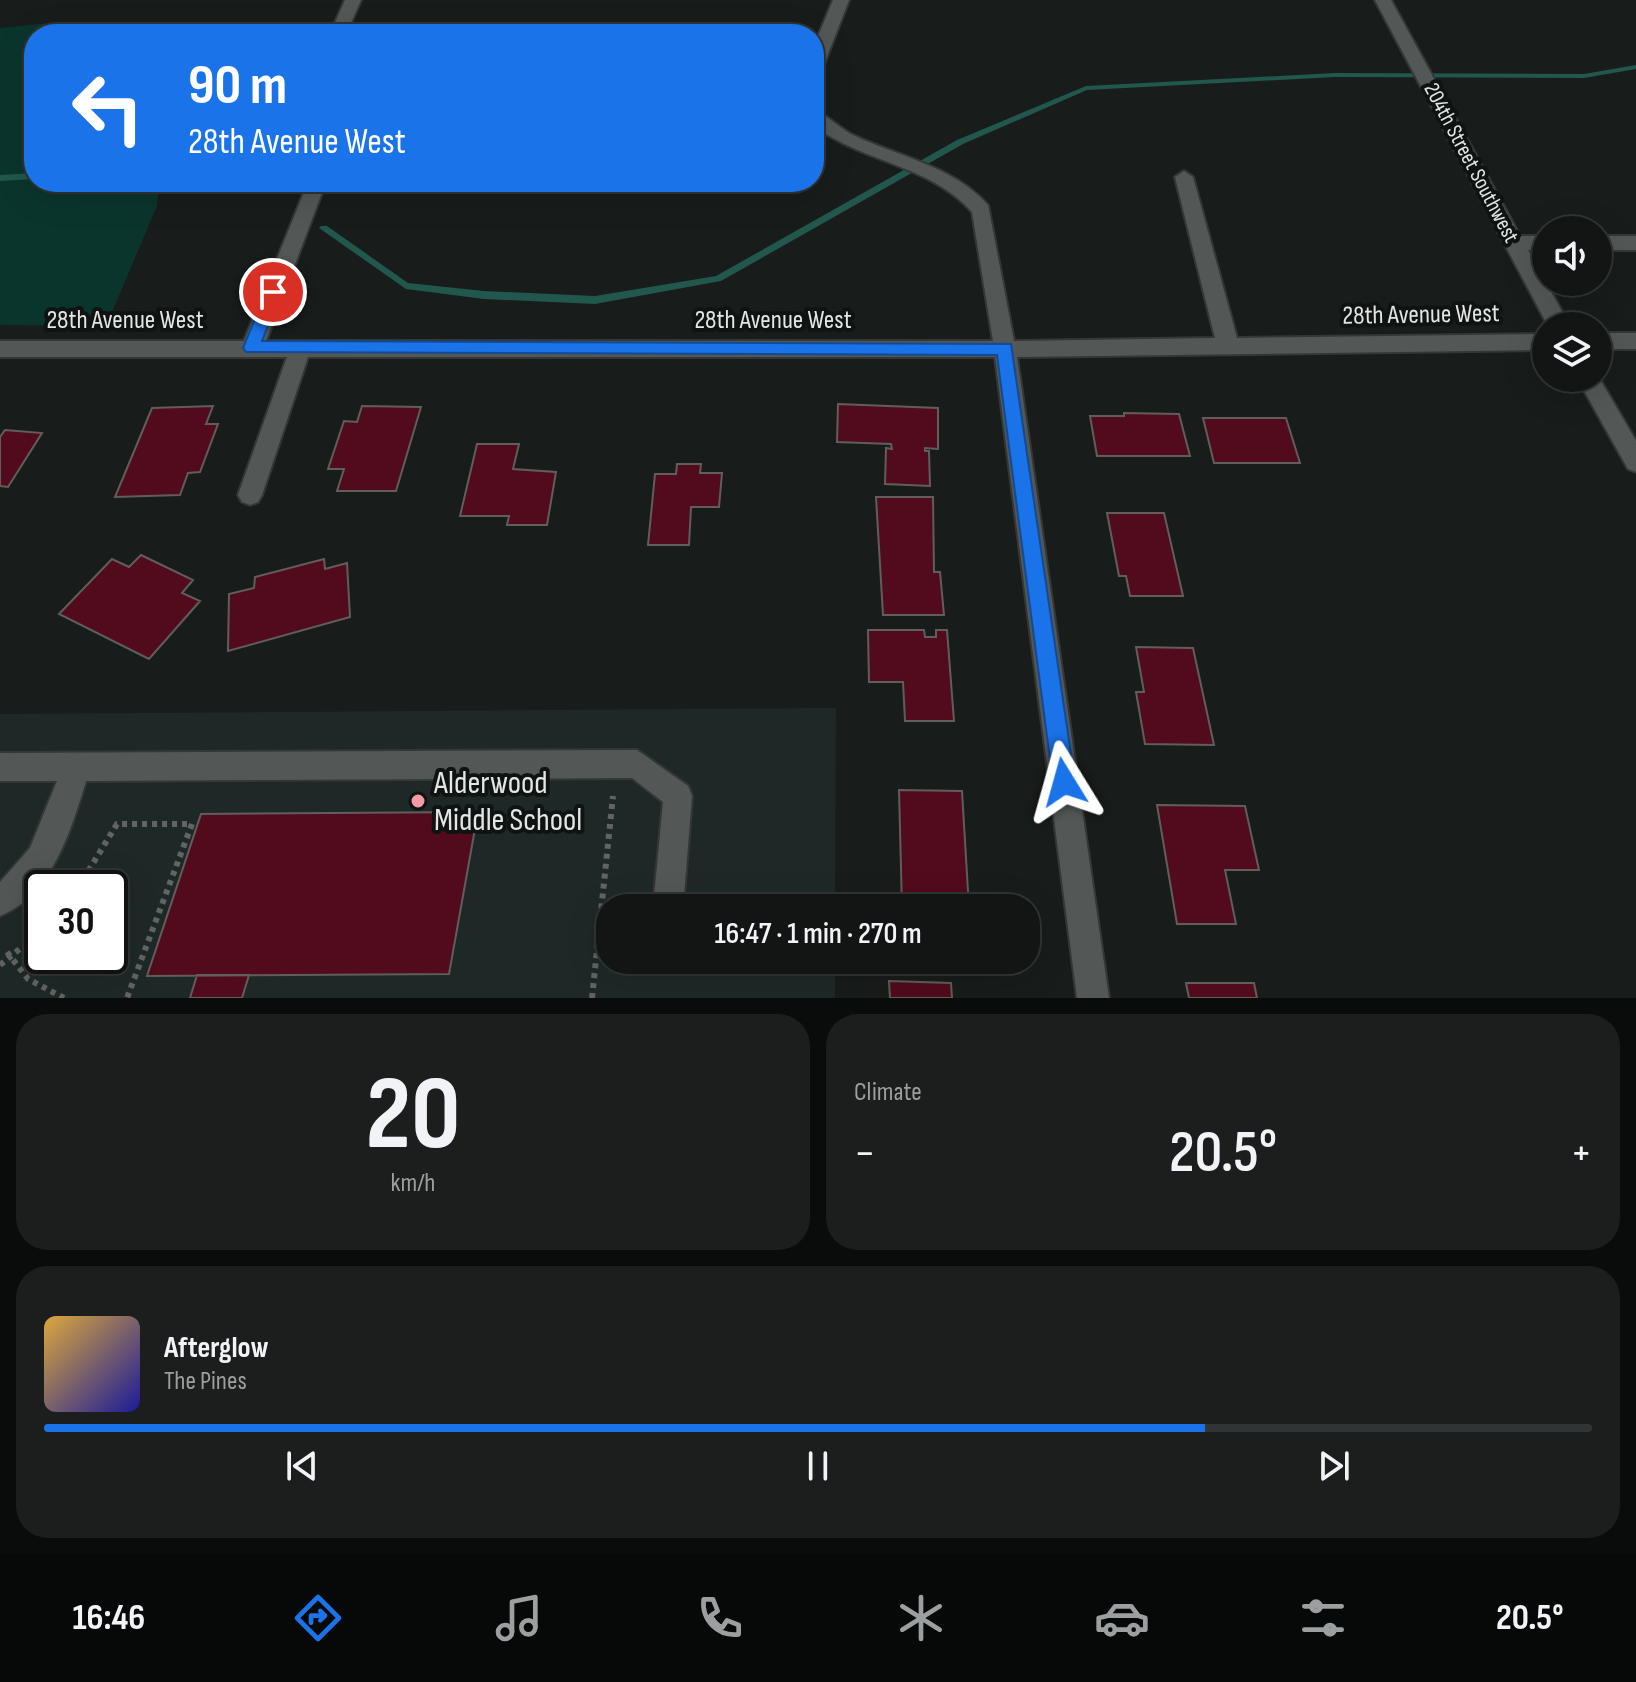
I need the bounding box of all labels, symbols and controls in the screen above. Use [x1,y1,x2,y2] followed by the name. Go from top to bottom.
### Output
[188,53,287,120] text: 90 m
[56,56,160,160] icon: left
[1417,78,1525,248] street label: 204th Street Southwest
[188,121,406,164] text: 28th Avenue West
[1532,216,1612,392] map controls
[1532,216,1612,296] button: sound
[239,258,307,326] pin
[251,270,295,314] icon: arrive
[1342,298,1500,332] street label: 28th Avenue West
[46,305,204,336] street label: 28th Avenue West
[694,305,852,336] street label: 28th Avenue West
[1532,312,1612,392] button: layers
[1022,740,1106,824] position arrow
[433,764,582,840] place label: Alderwood Middle School
[409,792,427,810] marker: Alderwood Middle School
[24,870,128,974] speed limit sign: 30
[714,916,922,952] text: 16:47 · 1 min · 270 m
[365,1053,461,1178] text: 20
[854,1077,922,1108] text: Climate
[1169,1117,1277,1189] text: 20.5°
[854,1127,876,1180] text: −
[1570,1127,1592,1180] text: +
[391,1168,435,1199] text: km/h
[164,1330,269,1366] text: Afterglow
[164,1366,247,1397] text: The Pines
[280,1444,324,1488] icon: previous
[796,1444,840,1488] icon: pause
[1312,1444,1356,1488] icon: next
[290,1590,346,1646] icon: directions
[491,1590,547,1646] icon: music
[692,1590,748,1646] icon: phone
[893,1590,949,1646] icon: climate
[1094,1590,1150,1646] icon: car
[1295,1590,1351,1646] icon: filters
[72,1597,145,1640] text: 16:46
[1496,1597,1563,1640] text: 20.5°

